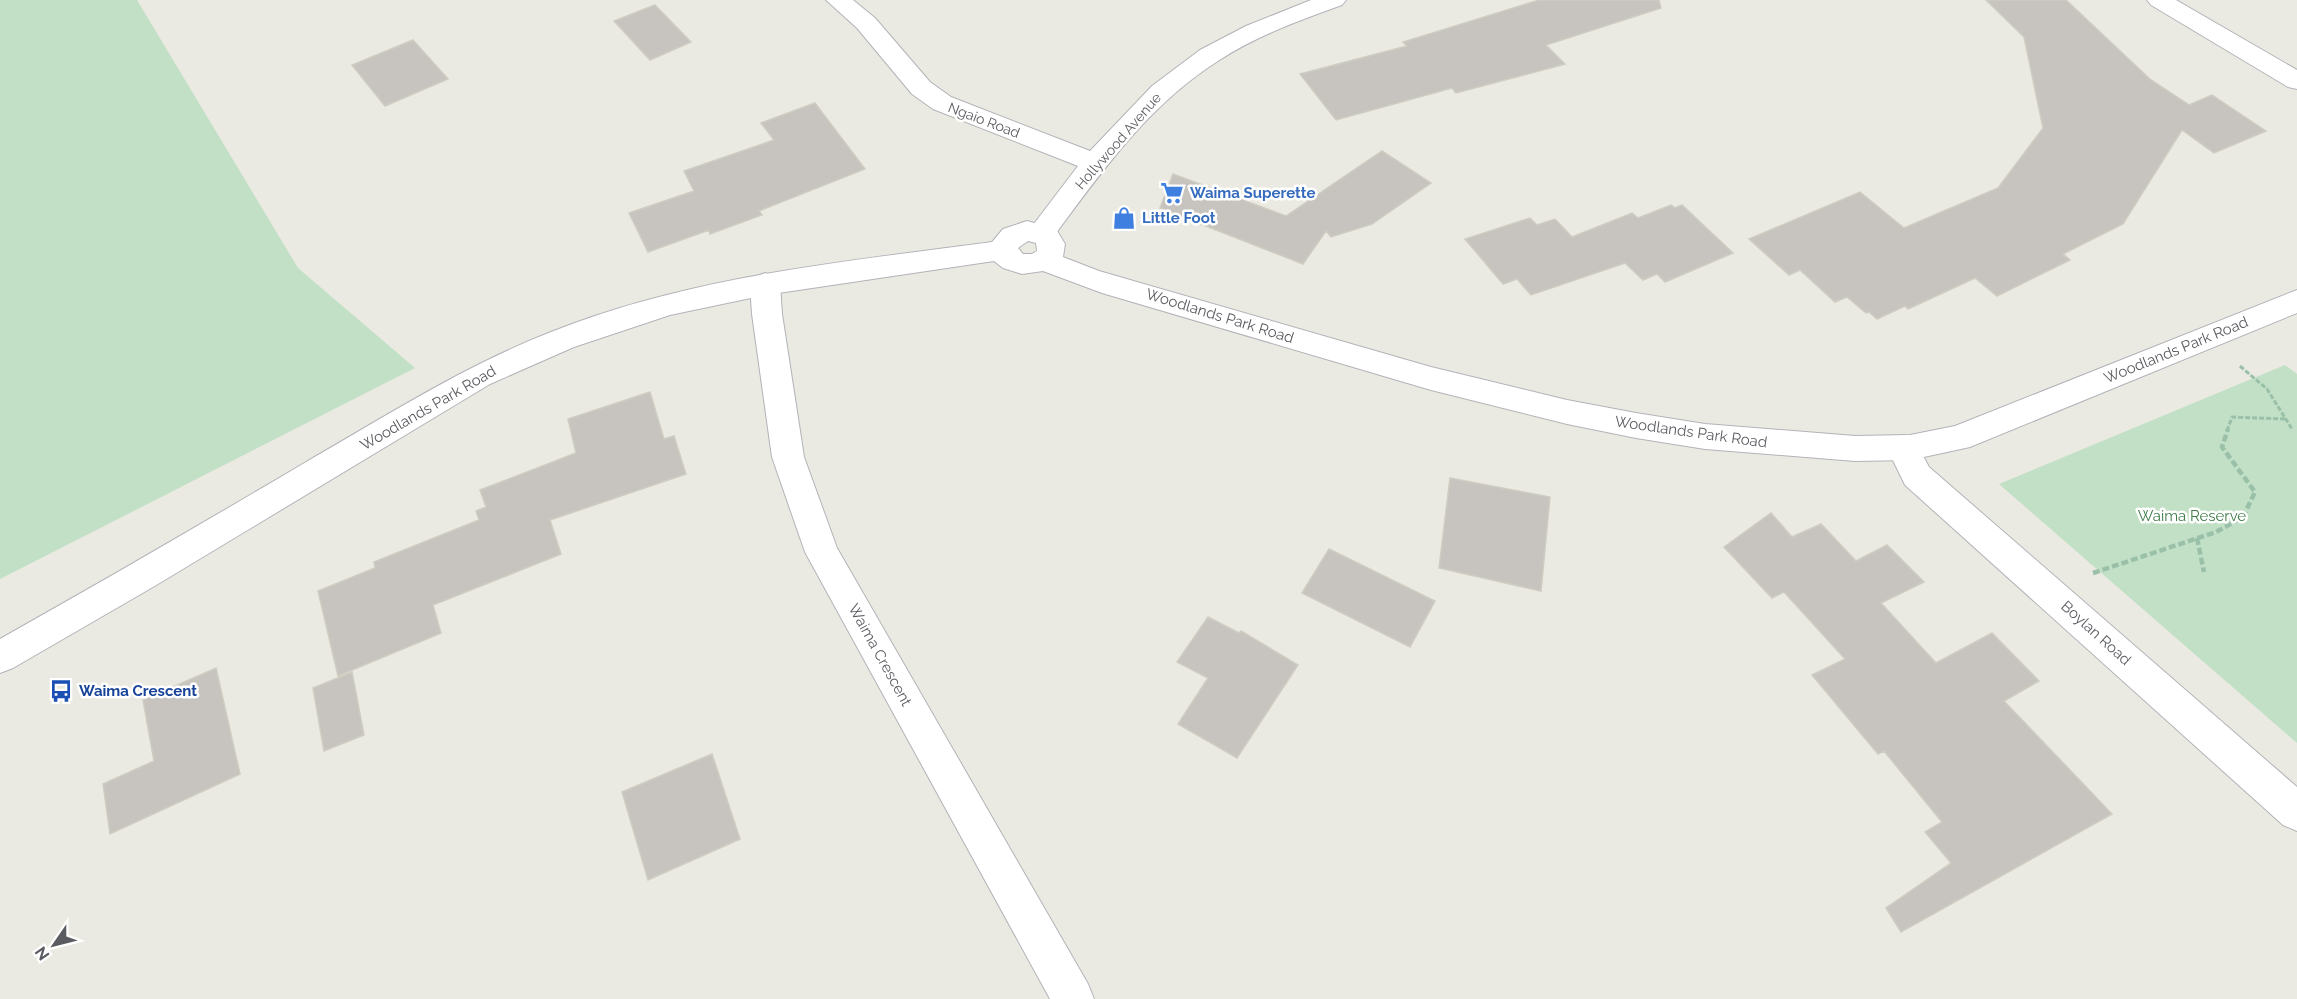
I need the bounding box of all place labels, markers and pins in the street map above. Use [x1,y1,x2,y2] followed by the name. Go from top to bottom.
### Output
[1159,180,1185,206] supermarket icon: Waima Superette
[1190,184,1315,202] place label: Waima Superette
[1111,205,1137,231] shop icon: Little Foot
[1142,209,1216,227] place label: Little Foot
[48,678,74,704] bus stop icon: Waima Crescent
[79,682,197,700] place label: Waima Crescent

